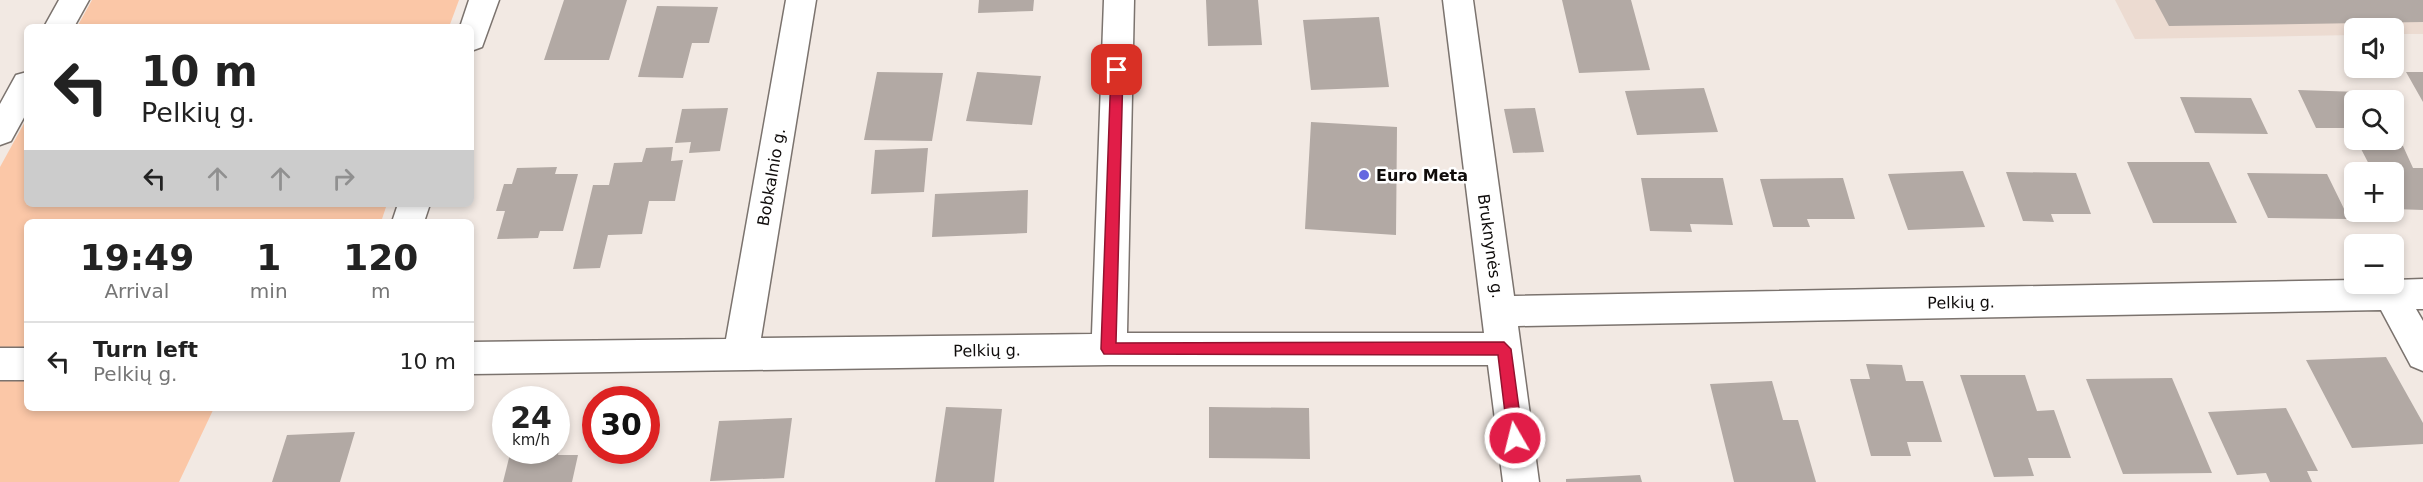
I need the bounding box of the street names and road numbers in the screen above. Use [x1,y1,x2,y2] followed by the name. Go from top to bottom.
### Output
[754,127,789,227] street label: Bobkalnio g.
[1474,193,1507,299] street label: Bruknynės g.
[1927,292,1995,313] street label: Pelkių g.
[953,340,1021,361] street label: Pelkių g.

